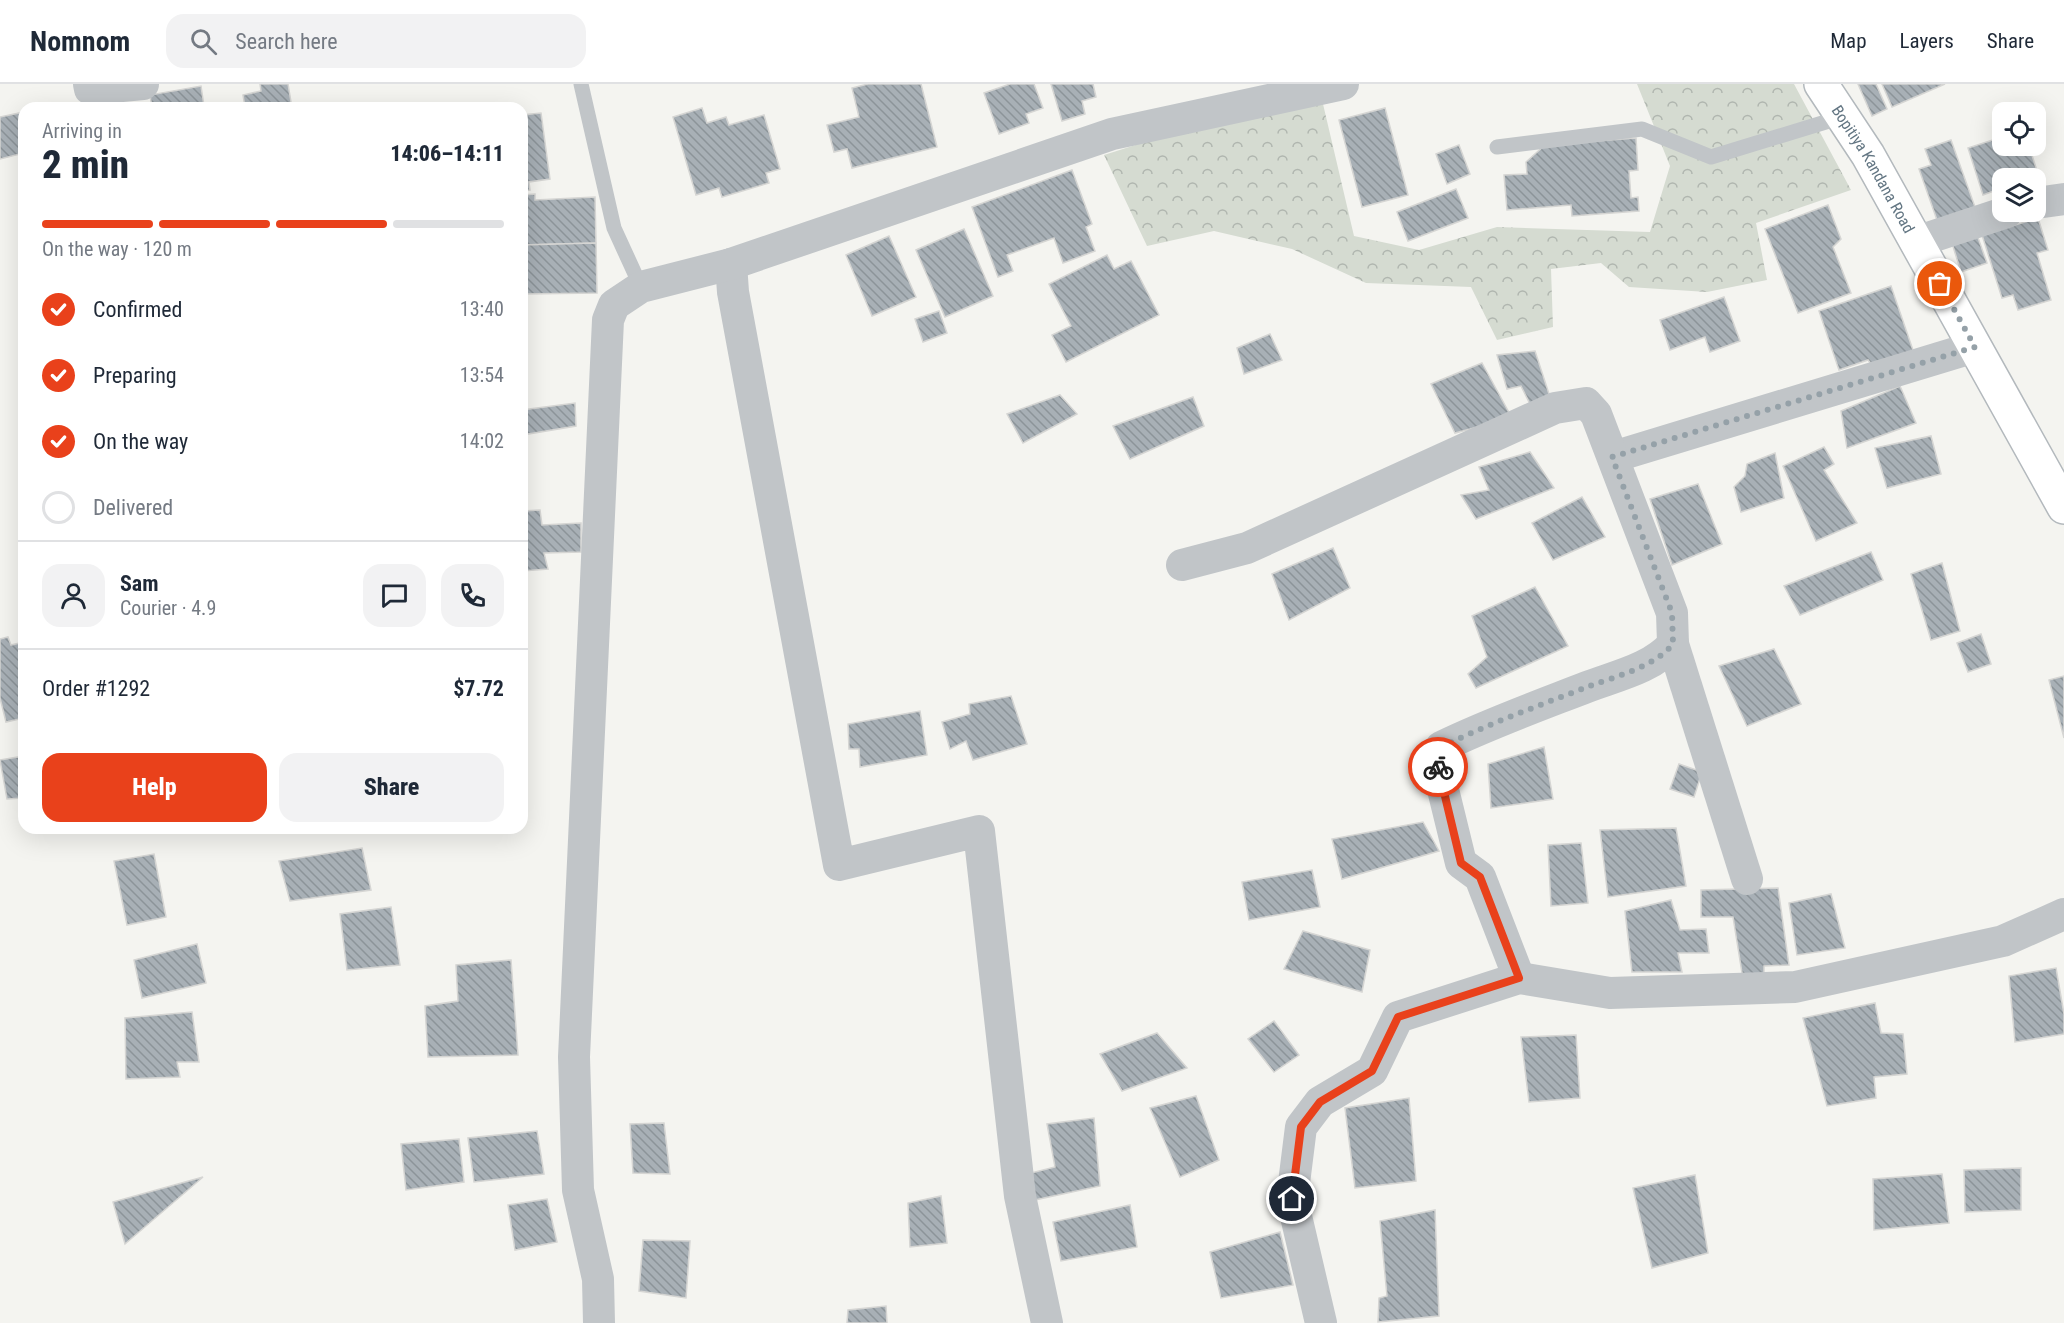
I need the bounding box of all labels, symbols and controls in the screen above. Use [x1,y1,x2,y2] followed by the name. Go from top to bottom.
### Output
[166,14,586,68] search box
[30,25,130,58] text: Nomnom
[187,25,220,58] icon: search
[235,29,338,54] text: Search here
[1830,29,1867,53] text: Map
[1900,29,1954,53] text: Layers
[1987,29,2034,53] text: Share
[1828,102,1919,236] street label: Bopitiya Kandana Road
[1992,102,2046,222] map controls
[1992,102,2046,156] button: locate
[42,119,122,143] text: Arriving in
[390,141,504,166] text: 14:06–14:11
[42,142,129,188] text: 2 min
[1992,168,2046,222] button: layers
[42,237,192,261] text: On the way · 120 m
[1914,258,1965,309] pin
[1923,267,1956,300] icon: bag
[42,293,75,326] icon: check
[93,297,182,322] text: Confirmed
[460,297,504,321] text: 13:40
[42,359,75,392] icon: check
[93,363,177,388] text: Preparing
[460,363,504,387] text: 13:54
[42,425,75,458] icon: check
[93,429,188,454] text: On the way
[460,429,504,453] text: 14:02
[93,495,173,520] text: Delivered
[42,564,105,627] button: person
[363,564,426,627] button: chat
[441,564,504,627] button: phone
[120,571,159,596] text: Sam
[120,596,216,620] text: Courier · 4.9
[42,676,150,701] text: Order #1292
[453,676,504,701] text: $7.72
[1408,737,1468,797] courier
[1422,751,1455,784] icon: bike
[42,753,267,822] button: Help
[279,753,504,822] button: Share
[1266,1173,1317,1224] pin
[1275,1182,1308,1215] icon: home

